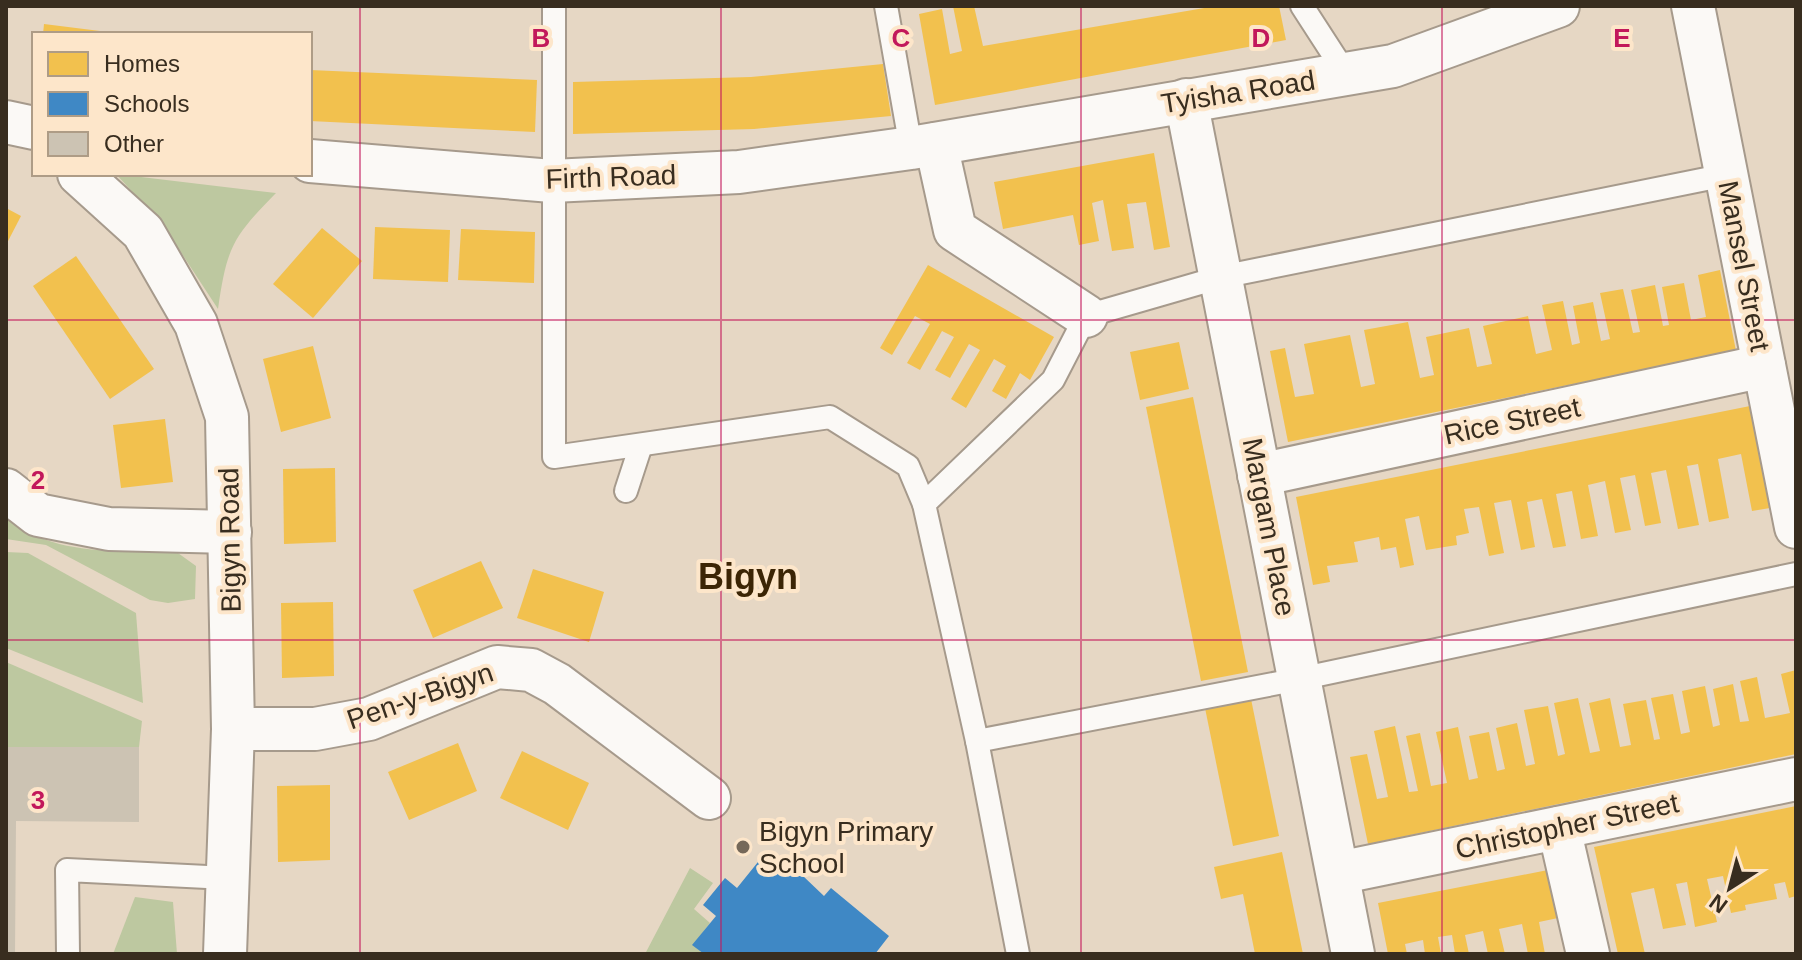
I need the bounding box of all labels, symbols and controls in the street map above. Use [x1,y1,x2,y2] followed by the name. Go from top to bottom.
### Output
[532,23,550,53] text: B
[892,23,911,53] text: C
[1252,23,1270,53] text: D
[1613,23,1631,53] text: E
[32,32,312,176] legend
[104,50,180,77] text: Homes
[1159,65,1317,119] street label: Tyisha Road
[104,90,189,117] text: Schools
[104,130,164,157] text: Other
[545,159,677,195] street label: Firth Road
[1712,178,1776,354] street label: Mansel Street
[1441,391,1583,451] street label: Rice Street
[1237,435,1301,619] street label: Margam Place
[31,465,45,495] text: 2
[213,467,247,613] street label: Bigyn Road
[698,556,798,597] district label: Bigyn
[343,657,497,735] street label: Pen-y-Bigyn
[31,785,45,815] text: 3
[1453,787,1682,865] street label: Christopher Street
[759,816,933,879] place label: Bigyn Primary School
[734,838,752,856] marker: Bigyn Primary School
[1690,848,1770,928] north arrow
[1705,889,1732,919] text: N

